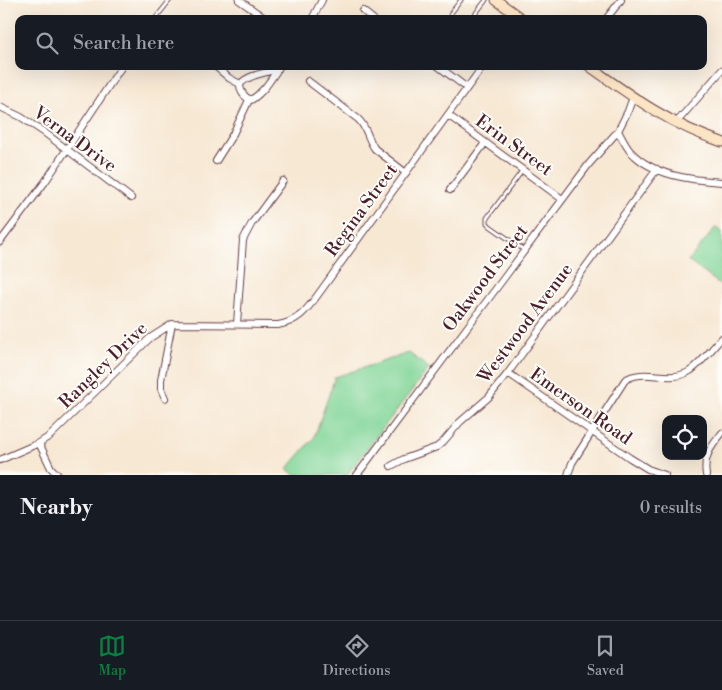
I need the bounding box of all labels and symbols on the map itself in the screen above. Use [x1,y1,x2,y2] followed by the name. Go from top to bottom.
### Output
[28,101,121,177] street label: Verna Drive
[471,110,557,181] street label: Erin Street
[320,159,403,261] street label: Regina Street
[438,220,533,336] street label: Oakwood Street
[472,259,578,389] street label: Westwood Avenue
[54,317,153,413] street label: Rangley Drive
[525,363,637,450] street label: Emerson Road

